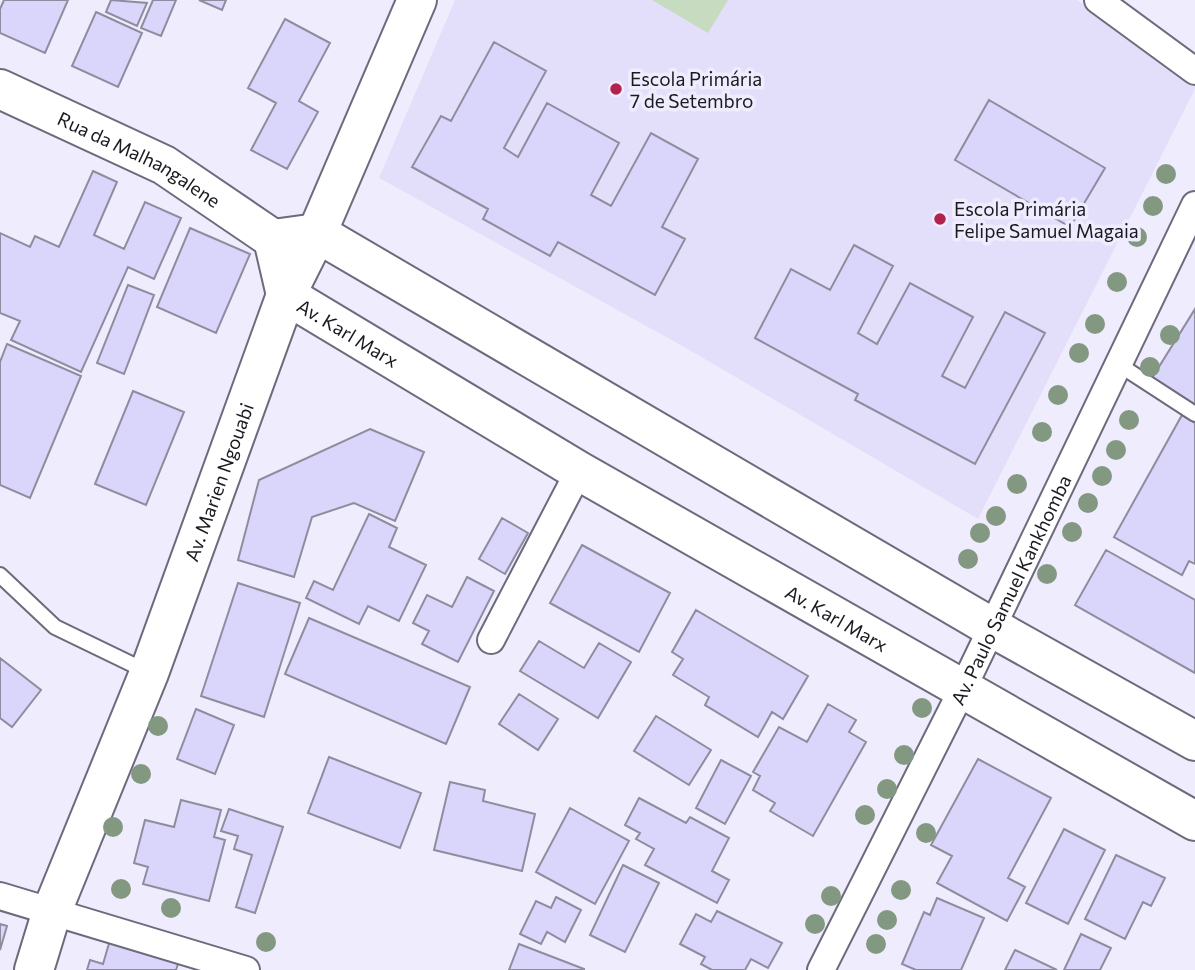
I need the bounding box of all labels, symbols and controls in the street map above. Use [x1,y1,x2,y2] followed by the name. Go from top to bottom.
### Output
[630,67,762,112] place label: Escola Primária 7 de Setembro
[608,81,624,97] marker: Escola Primária 7 de Setembro
[54,106,225,212] street label: Rua da Malhangalene
[954,197,1139,242] place label: Escola Primária Felipe Samuel Magaia
[932,211,948,227] marker: Escola Primária Felipe Samuel Magaia
[293,293,403,371] street label: Av. Karl Marx
[179,400,258,564] street label: Av. Marien Ngouabi
[945,471,1075,708] street label: Av. Paulo Samuel Kankhomba
[782,579,892,656] street label: Av. Karl Marx

